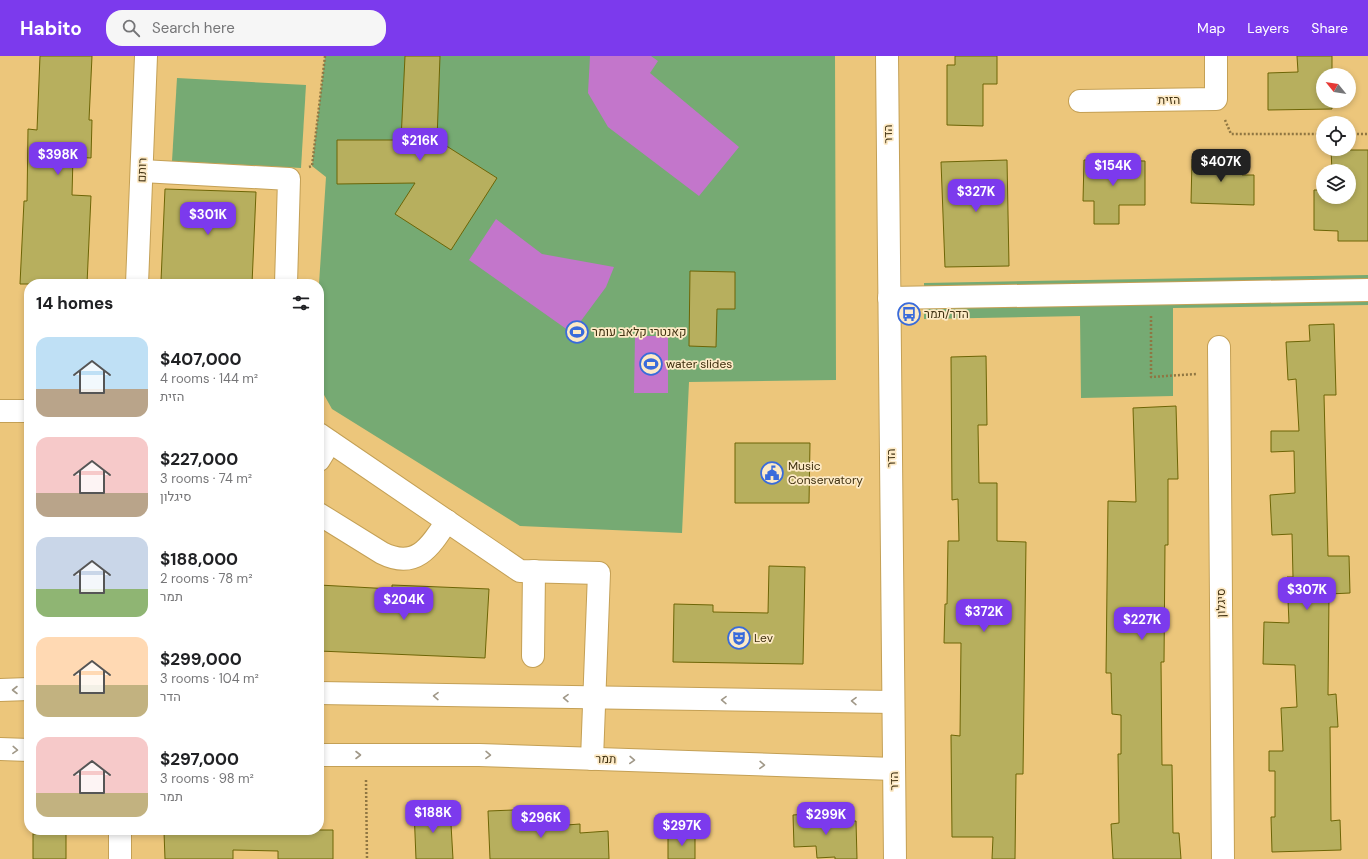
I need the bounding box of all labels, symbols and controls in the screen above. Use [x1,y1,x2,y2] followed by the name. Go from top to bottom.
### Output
[106,10,386,46] search box
[20,16,82,41] text: Habito
[120,17,142,39] icon: search
[152,18,235,38] text: Search here
[1197,19,1225,37] text: Map
[1247,19,1289,37] text: Layers
[1311,19,1348,37] text: Share
[1316,68,1356,108] north arrow
[1316,68,1356,204] map controls
[1158,92,1180,108] street label: הזית
[1316,116,1356,156] button: locate
[880,124,896,144] street label: הדר
[392,128,448,162] pin: $216K
[402,132,438,149] text: $216K
[30,142,86,176] pin: $398K
[38,146,78,163] text: $398K
[1193,149,1249,183] pin: $407K
[1085,153,1141,187] pin: $154K
[1201,153,1241,170] text: $407K
[134,157,150,183] street label: רותם
[1094,157,1132,174] text: $154K
[1316,164,1356,204] button: layers
[948,179,1004,213] pin: $327K
[957,183,995,200] text: $327K
[180,202,236,236] pin: $301K
[189,206,227,223] text: $301K
[36,292,113,314] text: 14 homes
[290,292,312,314] icon: filters
[896,301,922,327] bus stop icon: הדר/תמר
[924,306,969,322] place label: הדר/תמר
[564,319,590,345] sports icon: קאנטרי קלאב עומר
[592,324,686,340] place label: קאנטרי קלאב עומר
[160,348,242,370] text: $407,000
[638,351,664,377] sports icon: water slides
[68,353,116,401] icon: home
[666,356,732,372] place label: water slides
[160,370,258,387] text: 4 rooms · 144 m²
[160,388,184,405] text: הזית
[160,448,238,470] text: $227,000
[883,448,899,468] street label: הדר
[68,453,116,501] icon: home
[788,458,863,488] place label: Music Conservatory
[759,460,785,486] public building icon: Music Conservatory
[160,470,252,487] text: 3 rooms · 74 m²
[160,488,191,505] text: סיגלון
[160,548,238,570] text: $188,000
[68,553,116,601] icon: home
[160,570,252,587] text: 2 rooms · 78 m²
[1279,577,1335,611] pin: $307K
[1287,581,1327,598] text: $307K
[376,587,432,621] pin: $204K
[160,588,183,605] text: תמר
[1213,588,1229,618] street label: סיגלון
[383,591,425,608] text: $204K
[956,599,1012,633] pin: $372K
[965,603,1003,620] text: $372K
[1114,607,1170,641] pin: $227K
[1123,611,1161,628] text: $227K
[726,625,752,651] theatre icon: Lev
[754,630,774,646] place label: Lev
[160,648,242,670] text: $299,000
[68,653,116,701] icon: home
[160,670,259,687] text: 3 rooms · 104 m²
[12,686,18,694] one-way arrow
[160,688,181,705] text: הדר
[433,692,439,700] one-way arrow
[563,694,569,702] one-way arrow
[721,696,727,704] one-way arrow
[851,697,857,706] one-way arrow
[11,745,18,754] one-way arrow
[160,748,239,770] text: $297,000
[355,751,361,759] one-way arrow
[485,751,491,759] one-way arrow
[595,751,617,767] street label: תמר
[68,753,116,801] icon: home
[629,756,635,764] one-way arrow
[759,760,765,769] one-way arrow
[160,770,254,787] text: 3 rooms · 98 m²
[886,771,902,791] street label: הדר
[160,788,183,805] text: תמר
[405,800,461,834] pin: $188K
[798,802,854,836] pin: $299K
[414,804,452,821] text: $188K
[513,805,569,839] pin: $296K
[806,806,846,823] text: $299K
[521,809,561,826] text: $296K
[654,813,710,847] pin: $297K
[663,817,701,834] text: $297K

